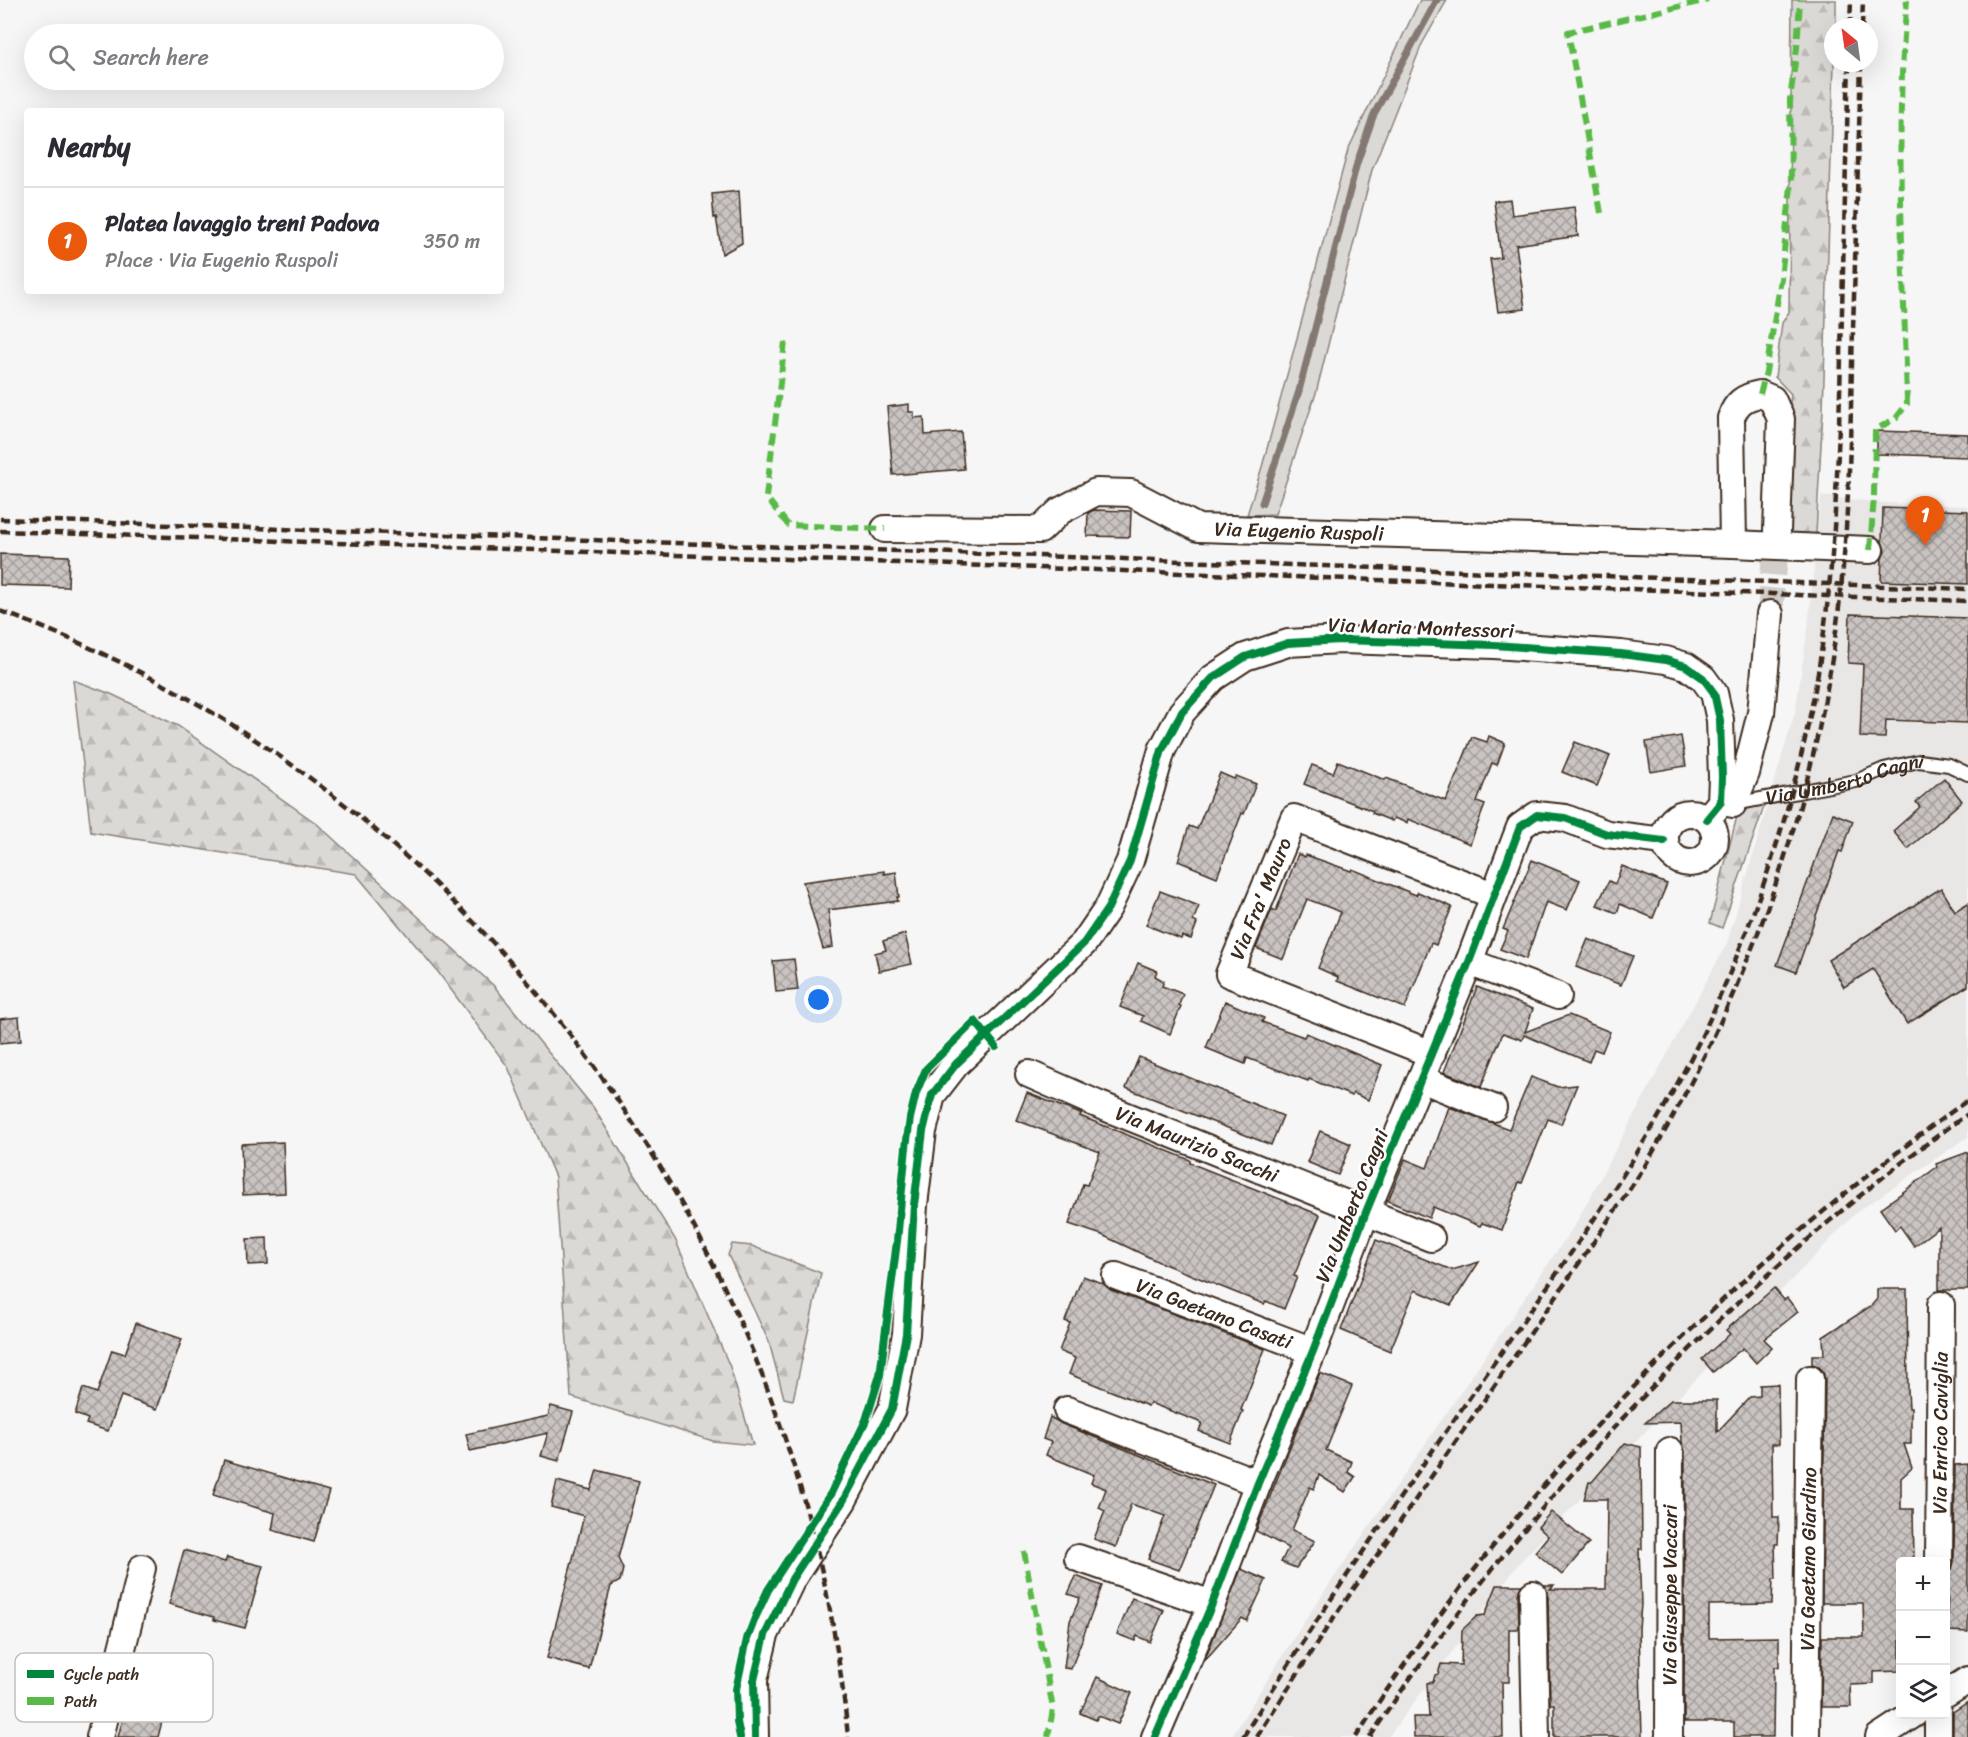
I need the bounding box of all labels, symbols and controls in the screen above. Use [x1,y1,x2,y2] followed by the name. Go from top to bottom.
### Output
[1824,18,1878,72] north arrow
[24,24,504,90] search box
[93,38,209,77] text: Search here
[45,41,78,74] icon: search
[48,124,130,170] text: Nearby
[105,204,379,243] text: Platea lavaggio treni Padova
[63,224,72,259] text: 1
[424,224,480,259] text: 350 m
[105,243,338,278] text: Place · Via Eugenio Ruspoli
[1906,496,1944,546] pin: 1
[1214,511,1385,551] street label: Via Eugenio Ruspoli
[1327,607,1515,649] street label: Via Maria Montessori
[1763,744,1927,815] street label: Via Umberto Cagni
[1219,832,1302,965] street label: Via Fra' Mauro
[804,985,833,1014] your location
[1110,1096,1284,1193] street label: Via Maurizio Sacchi
[1305,1124,1399,1288] street label: Via Umberto Cagni
[1131,1268,1298,1359] street label: Via Gaetano Casati
[1922,1351,1958,1514] street label: Via Enrico Caviglia
[1789,1467,1827,1651] street label: Via Gaetano Giardino
[1652,1504,1687,1686] street label: Via Giuseppe Vaccari
[1896,1557,1950,1719] map controls
[1896,1557,1950,1611] button: +
[1896,1611,1950,1665] button: −
[15,1653,213,1722] legend
[64,1660,139,1689] text: Cycle path
[1896,1665,1950,1719] button: layers
[64,1687,97,1716] text: Path

